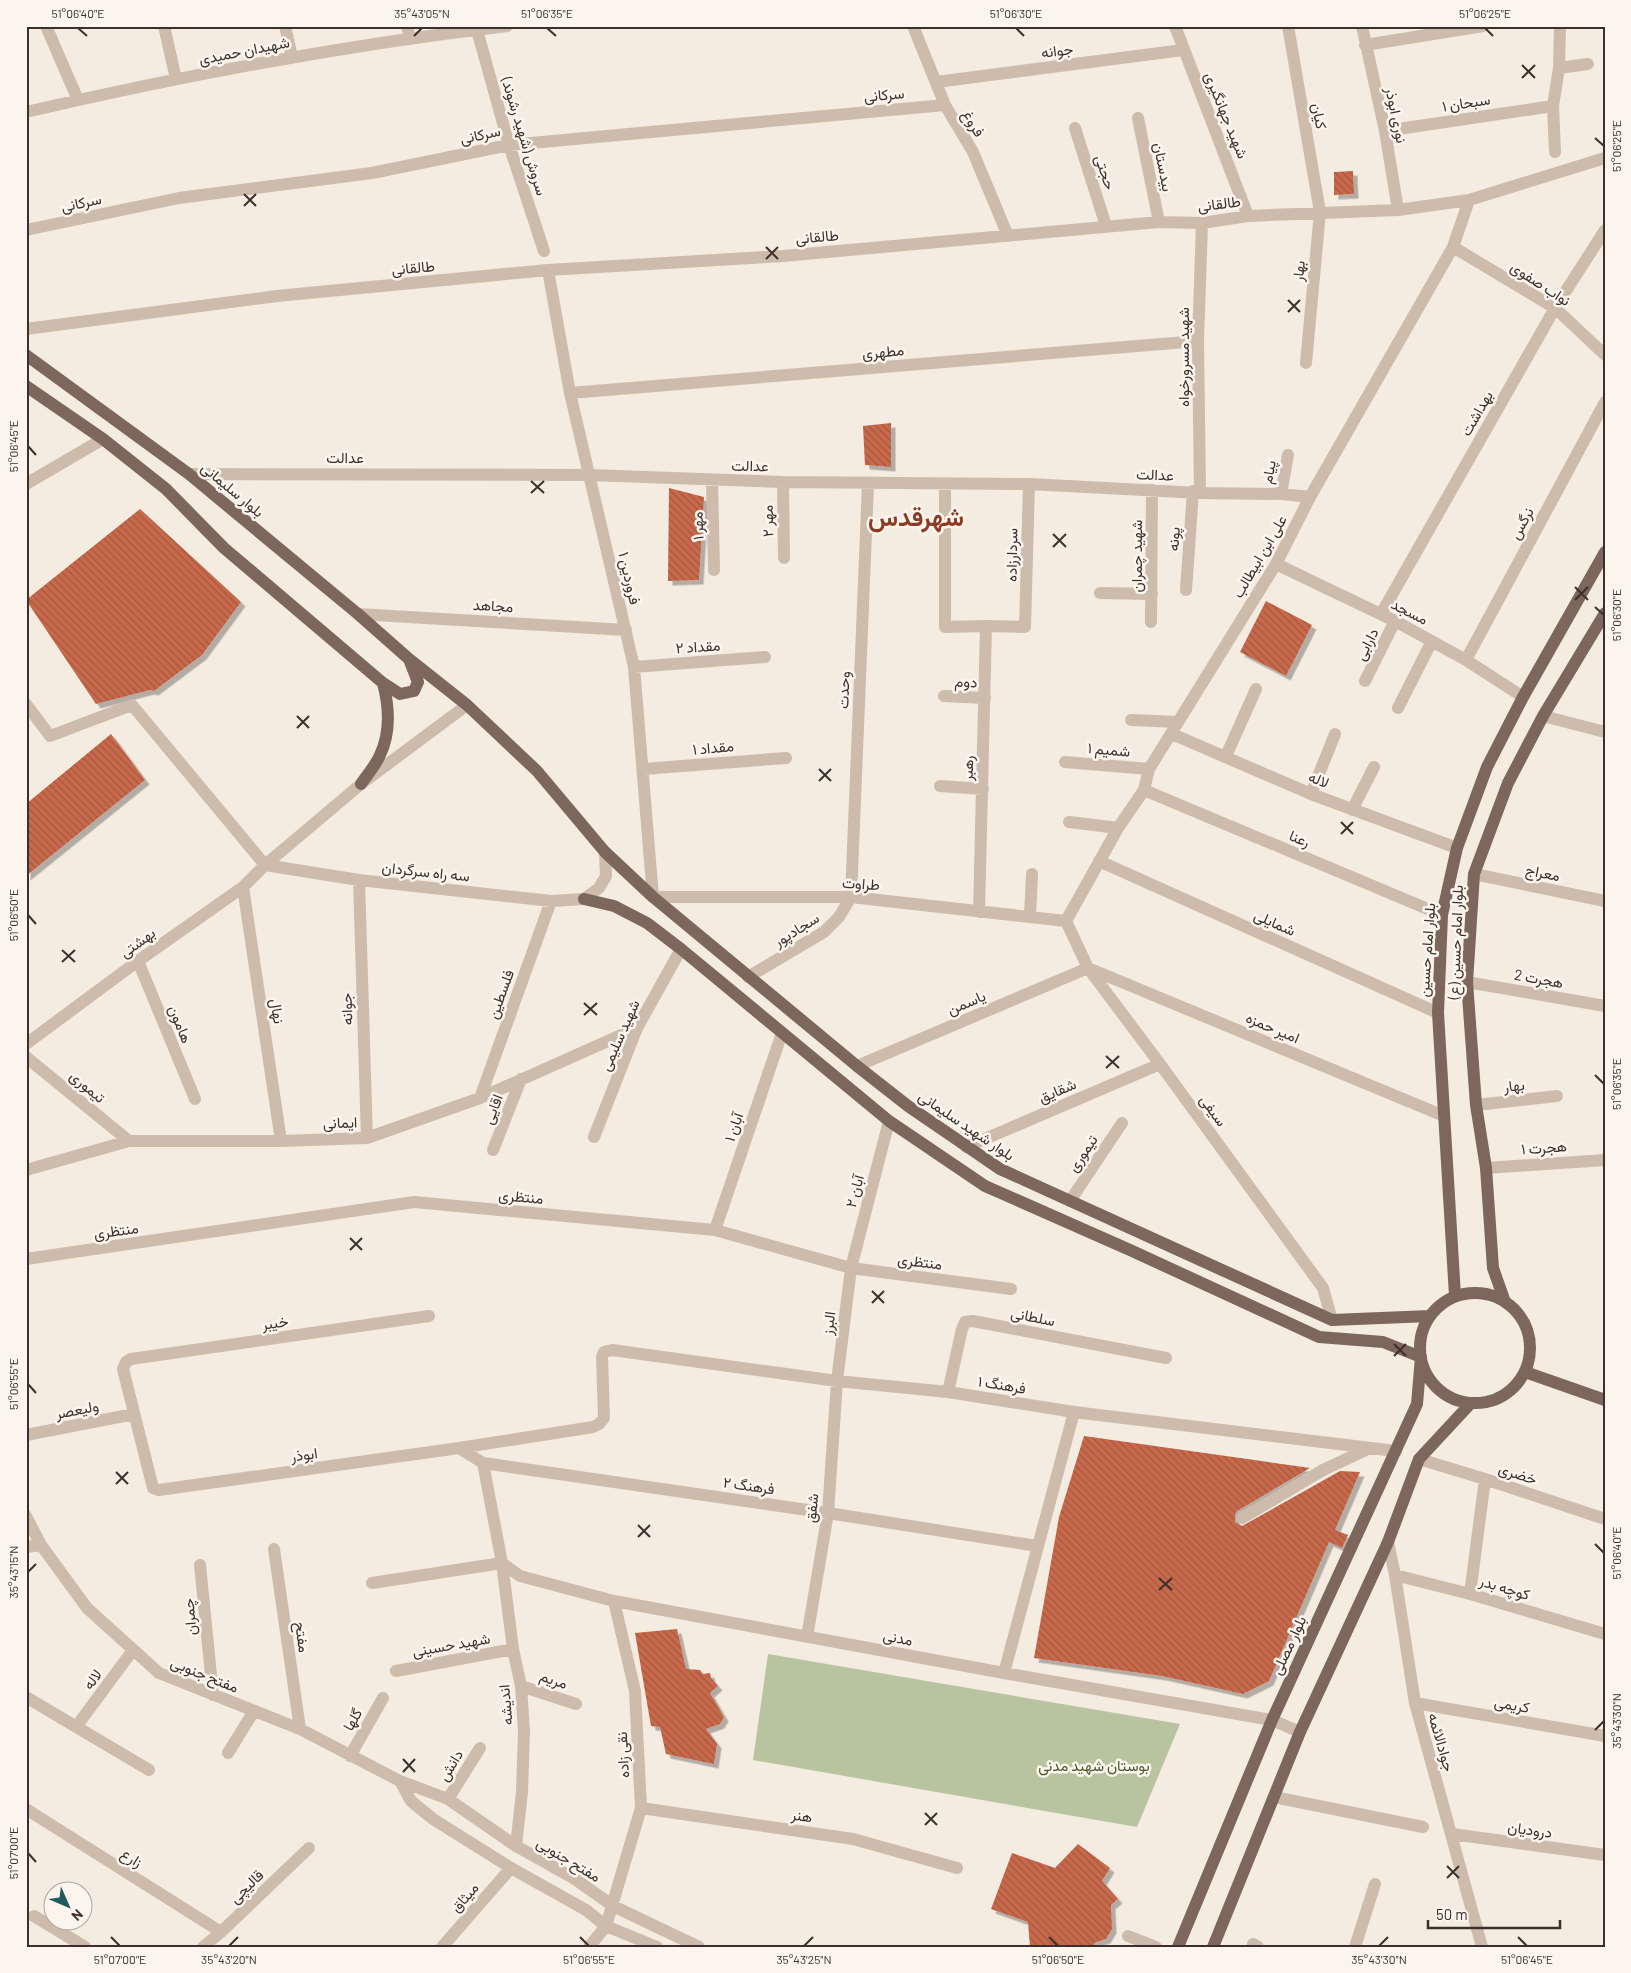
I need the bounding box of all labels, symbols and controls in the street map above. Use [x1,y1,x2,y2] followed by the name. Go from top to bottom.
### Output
[52,6,104,20] text: 51°06'40"E
[394,6,450,20] text: 35°43'05"N
[521,6,573,20] text: 51°06'35"E
[990,6,1042,20] text: 51°06'30"E
[1459,6,1511,20] text: 51°06'25"E
[197,32,291,70] street label: شهیدان حمیدی
[1040,39,1074,62] street label: جوانه
[1200,69,1253,162] street label: شهید جهانگیری
[496,74,552,198] street label: سروش (شهید رشوند)
[863,83,905,107] street label: سرکانی
[1380,84,1412,145] street label: نوری ابوذر
[1441,89,1492,116] street label: سبحان ۱
[1308,102,1331,131] street label: کیان
[956,106,989,141] street label: فروغ
[1609,120,1623,172] text: 51°06'25"E
[458,121,502,149] street label: سرکانی
[1149,141,1178,193] street label: بیدستان
[1090,152,1120,192] street label: حجتی
[59,189,103,217] street label: سرکانی
[1196,191,1242,217] street label: طالقانی
[795,225,840,249] street label: طالقانی
[391,256,436,280] street label: طالقانی
[1507,257,1574,311] street label: نواب صفوی
[1288,260,1309,283] street label: بهار
[1174,307,1193,407] street label: شهید مسرورخواه
[861,340,905,364] street label: مطهری
[1456,387,1497,439] street label: بهداشت
[6,420,20,472] text: 51°06'45"E
[326,448,364,466] street label: عدالت
[731,456,769,474] street label: عدالت
[197,458,268,522] street label: بلوار سلیمانی
[1257,459,1281,485] street label: پیام
[1136,464,1174,484] street label: عدالت
[868,501,964,533] district label: شهرقدس
[1505,504,1539,543] street label: نرگس
[758,505,777,537] street label: مهر ۲
[688,511,707,541] street label: مهر ۱
[1228,511,1292,602] street label: علی ابن ابیطالب
[1127,519,1147,592] street label: شهید چمران
[1163,526,1185,552] street label: پونه
[1002,528,1021,582] street label: سردارزاده
[613,550,645,607] street label: فروردین ۱
[1609,589,1623,641] text: 51°06'30"E
[1388,594,1431,629] street label: مسجد
[472,595,514,616] street label: مجاهد
[1350,625,1383,664] street label: دارابی
[675,635,721,657] street label: مقداد ۲
[833,671,854,709] street label: وحدت
[954,671,978,693] street label: دوم
[692,736,734,758] street label: مقداد ۱
[1087,738,1131,762] street label: شمیم ۱
[958,755,977,782] street label: رهبر
[1306,767,1332,791] street label: لاله
[1287,826,1313,851] street label: رعنا
[381,857,471,886] street label: سه راه سرگردان
[1524,860,1562,887] street label: معراج
[841,873,881,894] street label: طراوت
[1444,885,1469,1001] street label: بلوار امام حسین (ع)
[6,889,20,941] text: 51°06'50"E
[1414,902,1440,998] street label: بلوار امام حسین
[1251,905,1299,941] street label: شمایلی
[769,908,823,952] street label: سجادپور
[116,923,160,963] street label: بهشتی
[1513,965,1565,992] street label: هجرت 2
[483,967,519,1022] street label: فلسطین
[944,986,989,1020] street label: یاسمن
[336,993,357,1025] street label: جوانه
[595,996,645,1074] street label: شهید سلیمی
[266,997,289,1025] street label: نهال
[164,1002,197,1046] street label: هامون
[1243,1008,1303,1047] street label: امیر حمزه
[1609,1058,1623,1110] text: 51°06'35"E
[65,1066,110,1108] street label: تیموری
[1035,1074,1080,1108] street label: شقایق
[1502,1075,1525,1096] street label: بهار
[915,1086,1018,1165] street label: بلوار شهید سلیمانی
[478,1091,508,1127] street label: اقایی
[1195,1091,1232,1131] street label: سیفی
[720,1109,748,1144] street label: آبان ۱
[322,1112,358,1134] street label: ایمانی
[1063,1131,1103,1176] street label: تیموری
[1521,1136,1568,1159] street label: هجرت ۱
[841,1171,868,1209] street label: آبان ۲
[498,1185,544,1209] street label: منتظری
[92,1218,140,1244] street label: منتظری
[896,1249,943,1275] street label: منتظری
[1009,1303,1057,1331] street label: سلطانی
[818,1310,839,1337] street label: البرز
[260,1311,290,1334] street label: خیبر
[6,1358,20,1410] text: 51°06'55"E
[977,1371,1027,1398] street label: فرهنگ ۱
[53,1396,100,1423] street label: ولیعصر
[288,1443,319,1466] street label: ابوذر
[1496,1458,1539,1490] street label: خضری
[722,1472,776,1499] street label: فرهنگ ۲
[801,1492,824,1524] street label: شفق
[1609,1527,1623,1579] text: 51°06'40"E
[6,1546,20,1598] text: 35°43'15"N
[1476,1571,1533,1605] street label: کوچه بدر
[178,1598,202,1636] street label: چمران
[1267,1613,1311,1678] street label: بلوار مصلی
[289,1620,314,1654] street label: مفتح
[881,1625,914,1651] street label: مدنی
[411,1628,492,1662] street label: شهید حسینی
[167,1652,242,1699] street label: مفتح جنوبی
[79,1665,105,1693] street label: لاله
[537,1666,570,1694] street label: مریم
[494,1684,517,1726] street label: اندیشه
[1493,1692,1531,1718] street label: کریمی
[1609,1693,1623,1749] text: 35°43'30"N
[338,1704,367,1734] street label: گلها
[1424,1711,1459,1774] street label: جوادالائمه
[612,1731,634,1779] street label: نقی زاده
[434,1746,468,1785] street label: دانش
[1038,1756,1150,1776] park label: بوستان شهید مدنی
[789,1804,814,1826] street label: هنر
[1506,1817,1553,1842] street label: درودیان
[6,1827,20,1879] text: 51°07'00"E
[532,1833,604,1888] street label: مفتح جنوبی
[116,1844,146,1873] street label: زارع
[225,1865,268,1908] street label: قالیچی
[446,1878,483,1916] street label: میثاق
[42,1880,92,1930] north arrow
[1428,1898,1561,1930] scale bar
[1436,1905,1468,1923] text: 50 m
[68,1906,87,1925] text: N
[94,1952,146,1966] text: 51°07'00"E
[201,1952,257,1966] text: 35°43'20"N
[563,1952,615,1966] text: 51°06'55"E
[776,1952,832,1966] text: 35°43'25"N
[1032,1952,1084,1966] text: 51°06'50"E
[1351,1952,1407,1966] text: 35°43'30"N
[1501,1952,1553,1966] text: 51°06'45"E

